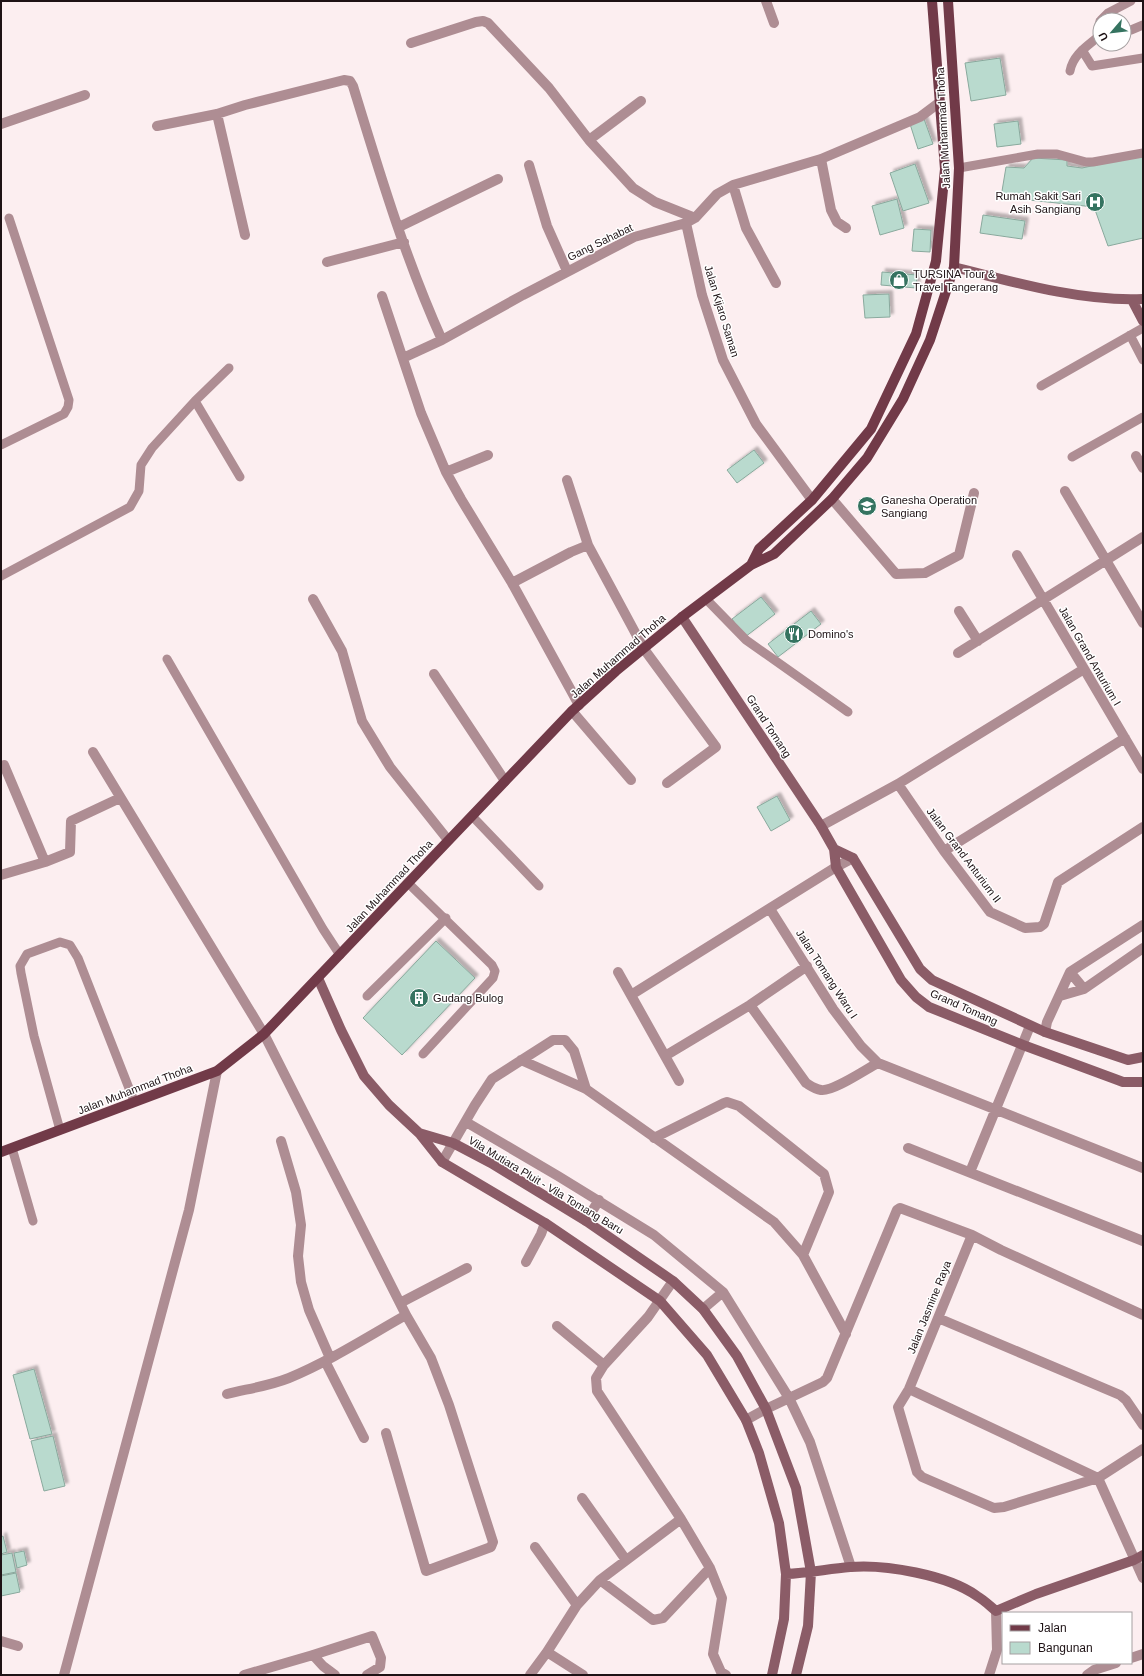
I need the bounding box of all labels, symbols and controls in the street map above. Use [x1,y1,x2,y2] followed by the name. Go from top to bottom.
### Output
[1092,12,1132,52] north arrow
[1096,30,1110,43] text: U
[934,66,952,189] street label: Jalan Muhammad Thoha
[995,190,1081,215] place label: Rumah Sakit Sari Asih Sangiang
[1084,191,1106,213] hospital icon: Rumah Sakit Sari Asih Sangiang
[565,221,635,263] street label: Gang Sahabat
[702,264,742,358] street label: Jalan Kijaro Saman
[913,268,998,293] place label: TURSINA Tour & Travel Tangerang
[888,269,910,291] shop icon: TURSINA Tour & Travel Tangerang
[881,494,977,519] place label: Ganesha Operation Sangiang
[856,495,878,517] school or university icon: Ganesha Operation Sangiang
[1057,604,1123,708] street label: Jalan Grand Anturium I
[568,611,668,700] street label: Jalan Muhammad Thoha
[783,623,805,645] restaurant icon: Domino's
[808,628,854,640] place label: Domino's
[744,692,794,760] street label: Grand Tomang
[924,805,1004,905] street label: Jalan Grand Anturium II
[343,837,435,935] street label: Jalan Muhammad Thoha
[794,927,860,1021] street label: Jalan Tomang Waru I
[408,987,430,1009] building icon: Gudang Bulog
[928,987,1000,1027] street label: Grand Tomang
[433,992,503,1004] place label: Gudang Bulog
[76,1061,195,1116] street label: Jalan Muhammad Thoha
[466,1134,626,1236] street label: Vila Mutiara Pluit - Vila Tomang Baru
[905,1258,953,1355] street label: Jalan Jasmine Raya
[1002,1612,1132,1664] legend
[1038,1621,1067,1635] text: Jalan
[1038,1641,1093,1655] text: Bangunan

